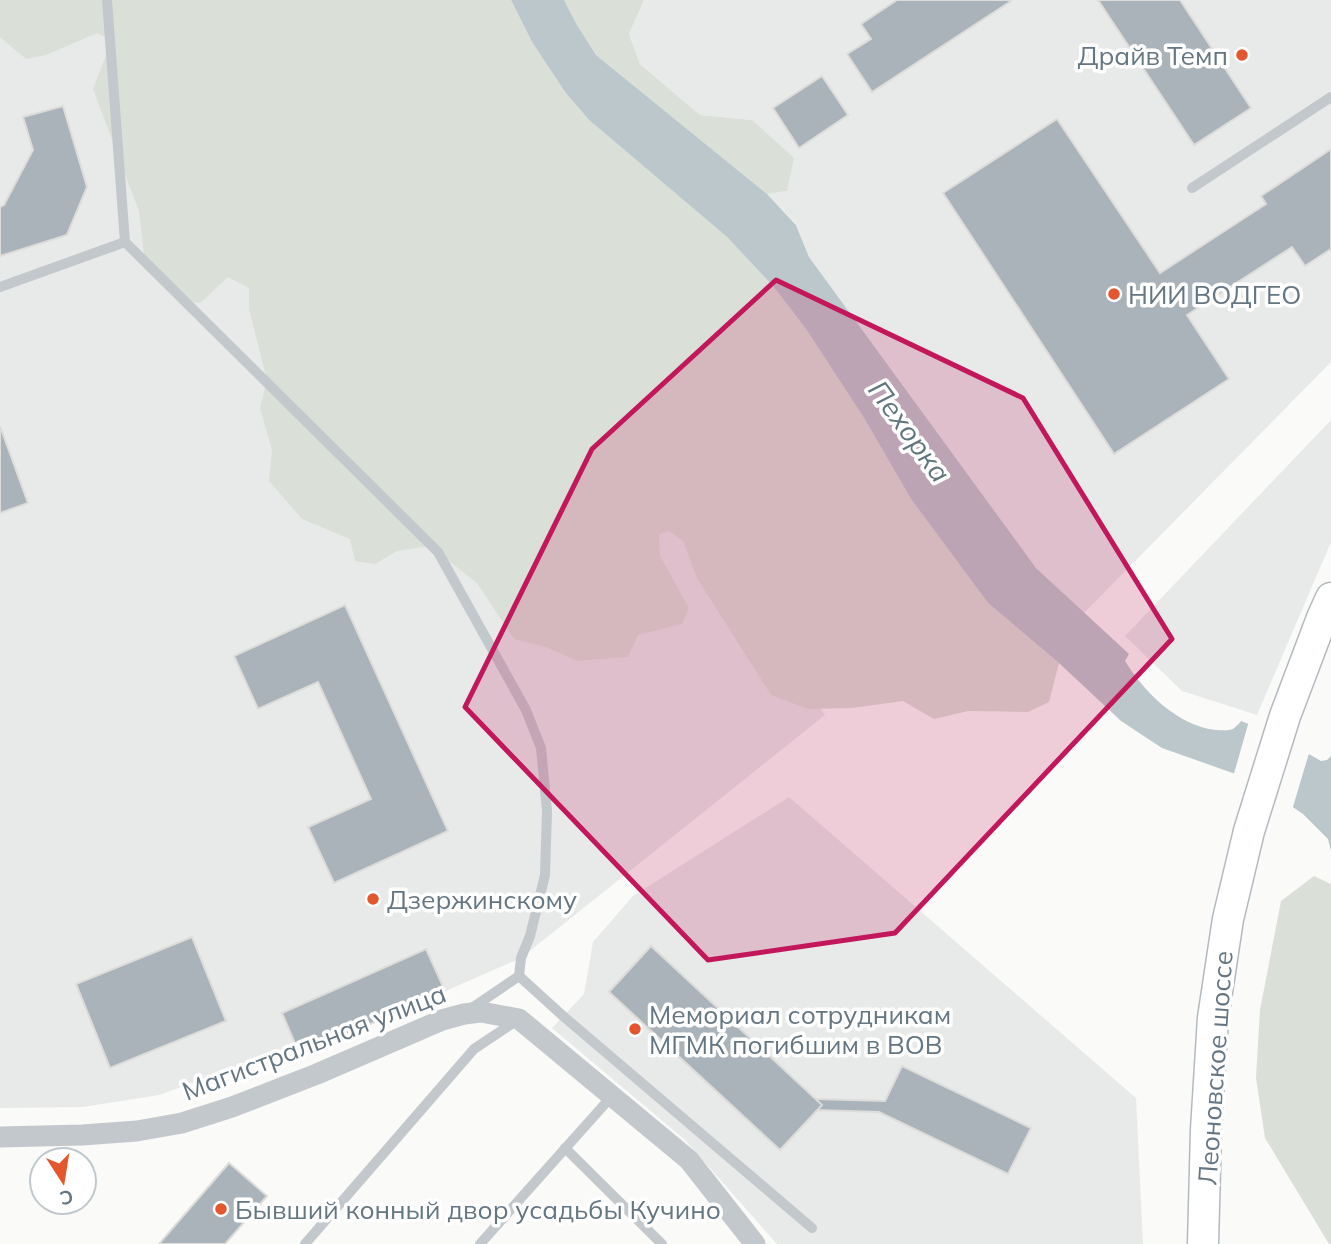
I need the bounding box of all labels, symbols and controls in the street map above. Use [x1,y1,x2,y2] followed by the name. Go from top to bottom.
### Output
[1078,39,1228,72] place label: Драйв Темп
[1234,47,1250,63] marker: Драйв Темп
[1128,278,1301,311] place label: НИИ ВОДГЕО
[1106,286,1122,302] marker: НИИ ВОДГЕО
[861,373,959,489] water label: Пехорка
[387,883,577,916] place label: Дзержинскому
[365,891,381,907] marker: Дзержинскому
[1190,950,1240,1186] street label: Леоновское шоссе
[178,976,450,1108] street label: Магистральная улица
[649,998,951,1061] place label: Мемориал сотрудникам МГМК погибшим в ВОВ
[627,1021,643,1037] marker: Мемориал сотрудникам МГМК погибшим в ВОВ
[28,1146,98,1216] north arrow
[58,1185,75,1211] text: С
[235,1193,721,1226] place label: Бывший конный двор усадьбы Кучино
[213,1201,229,1217] marker: Бывший конный двор усадьбы Кучино

